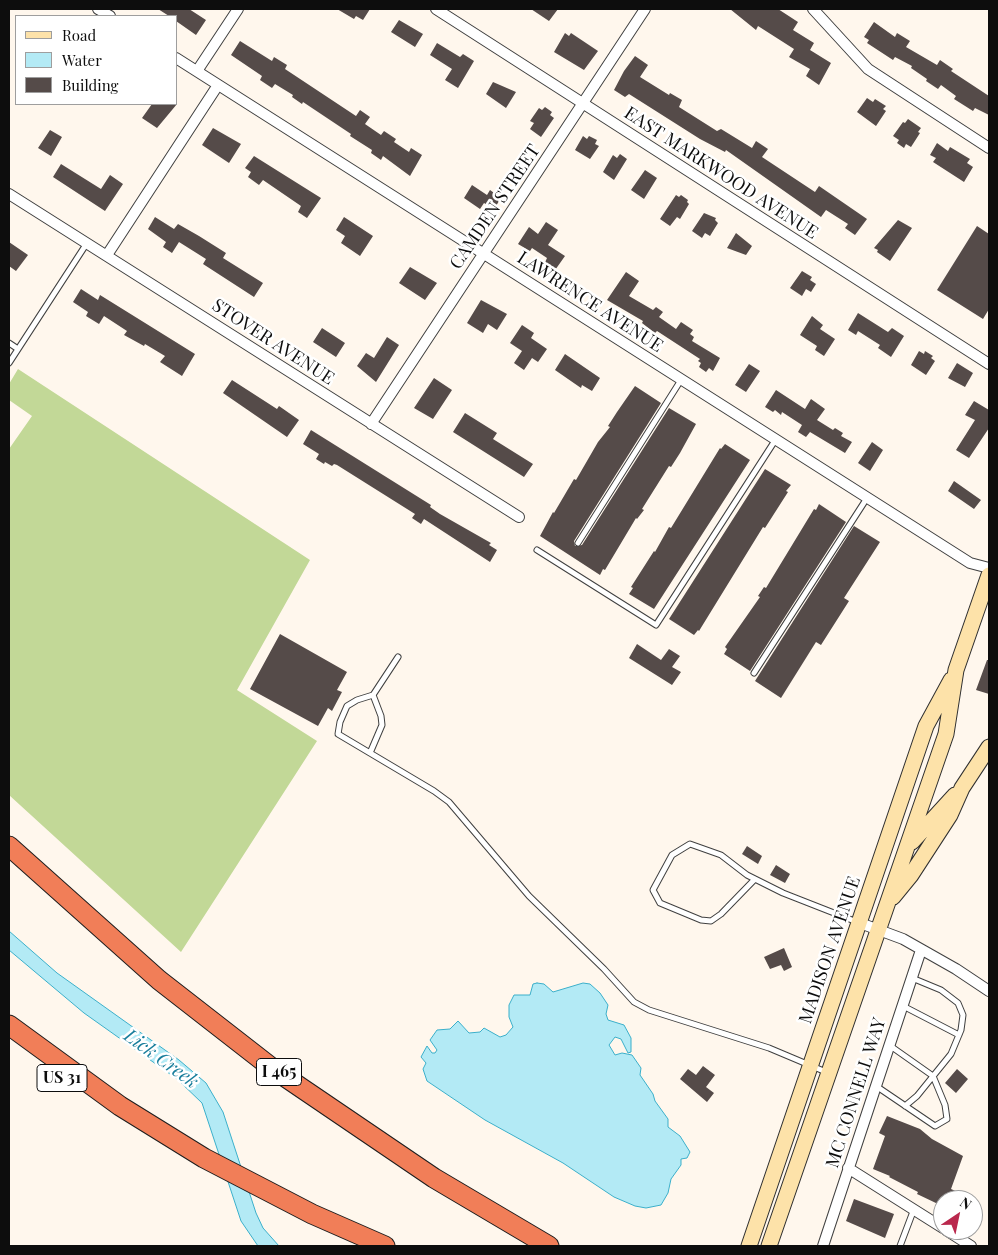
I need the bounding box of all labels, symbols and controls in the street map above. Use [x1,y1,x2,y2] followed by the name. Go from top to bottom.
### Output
[15,15,178,105] legend
[62,25,96,45] text: Road
[62,50,102,70] text: Water
[62,75,118,95] text: Building
[620,102,822,244] street label: EAST MARKWOOD AVENUE
[445,141,545,273] street label: CAMDEN STREET
[513,247,667,357] street label: LAWRENCE AVENUE
[208,295,338,389] street label: STOVER AVENUE
[795,873,865,1027] street label: MADISON AVENUE
[822,1015,890,1171] street label: MC CONNELL WAY
[119,1024,203,1094] water label: Lick Creek
[256,1058,302,1086] road number: I 465
[37,1064,87,1092] road number: US 31
[933,1190,983,1240] north arrow
[957,1192,976,1214] text: N

